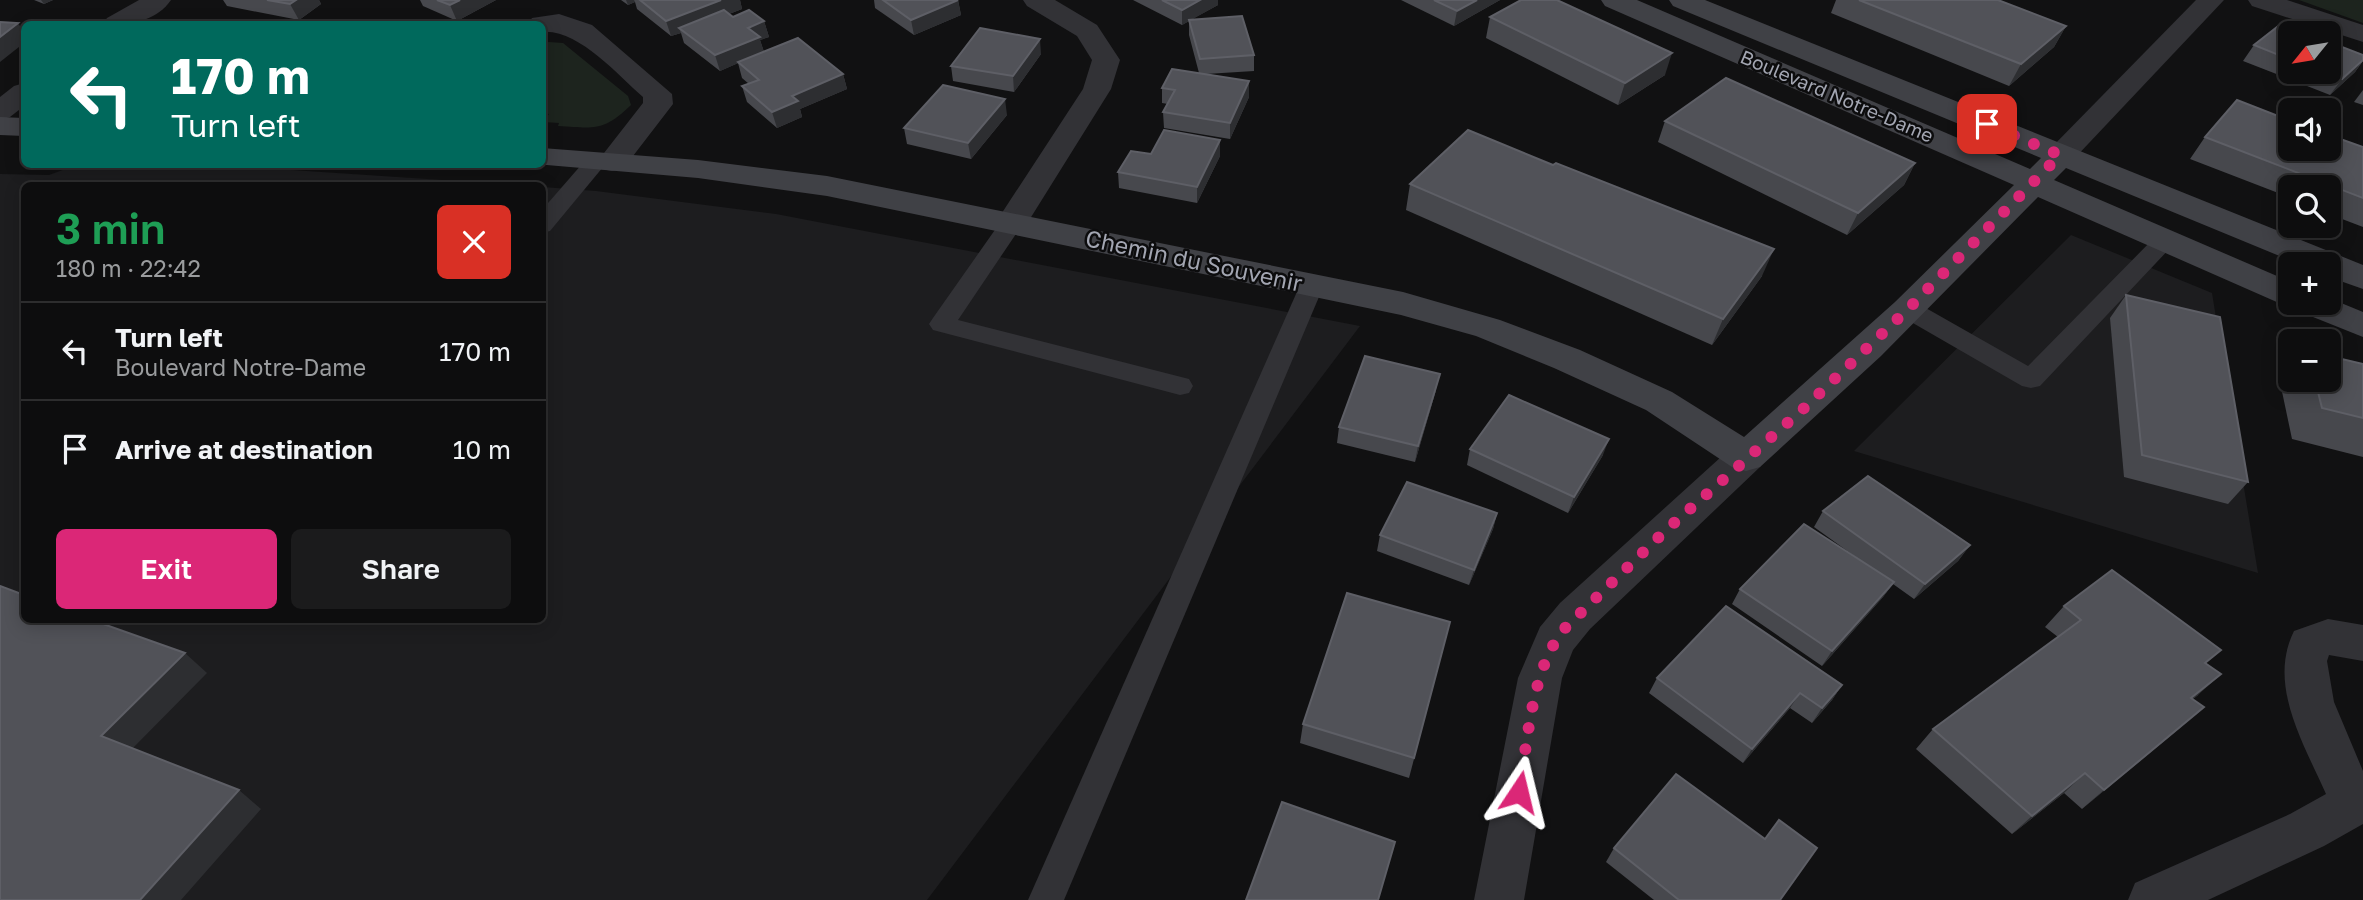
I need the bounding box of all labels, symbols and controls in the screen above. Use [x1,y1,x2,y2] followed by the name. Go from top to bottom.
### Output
[2278,21,2342,84] north arrow
[2278,21,2341,392] map controls
[1737,44,1937,147] street label: Boulevard Notre-Dame
[171,46,310,105] text: 170 m
[56,49,147,140] icon: left
[1957,94,2017,154] pin
[2278,98,2341,161] button: sound
[1968,105,2006,143] icon: arrive
[171,106,300,144] text: Turn left
[2278,175,2341,238] button: search
[56,203,165,253] text: 3 min
[437,205,511,279] button: close
[1083,223,1305,297] street label: Chemin du Souvenir
[2278,252,2341,315] button: +
[56,254,201,282] text: 180 m · 22:42
[115,322,223,353] text: Turn left
[2278,329,2341,392] button: −
[56,332,94,370] icon: left
[439,336,511,367] text: 170 m
[115,353,366,381] text: Boulevard Notre-Dame
[56,430,94,468] icon: arrive
[115,434,373,465] text: Arrive at destination
[453,434,511,465] text: 10 m
[56,529,277,609] button: Exit
[291,529,511,609] button: Share
[1482,755,1556,829] position arrow

